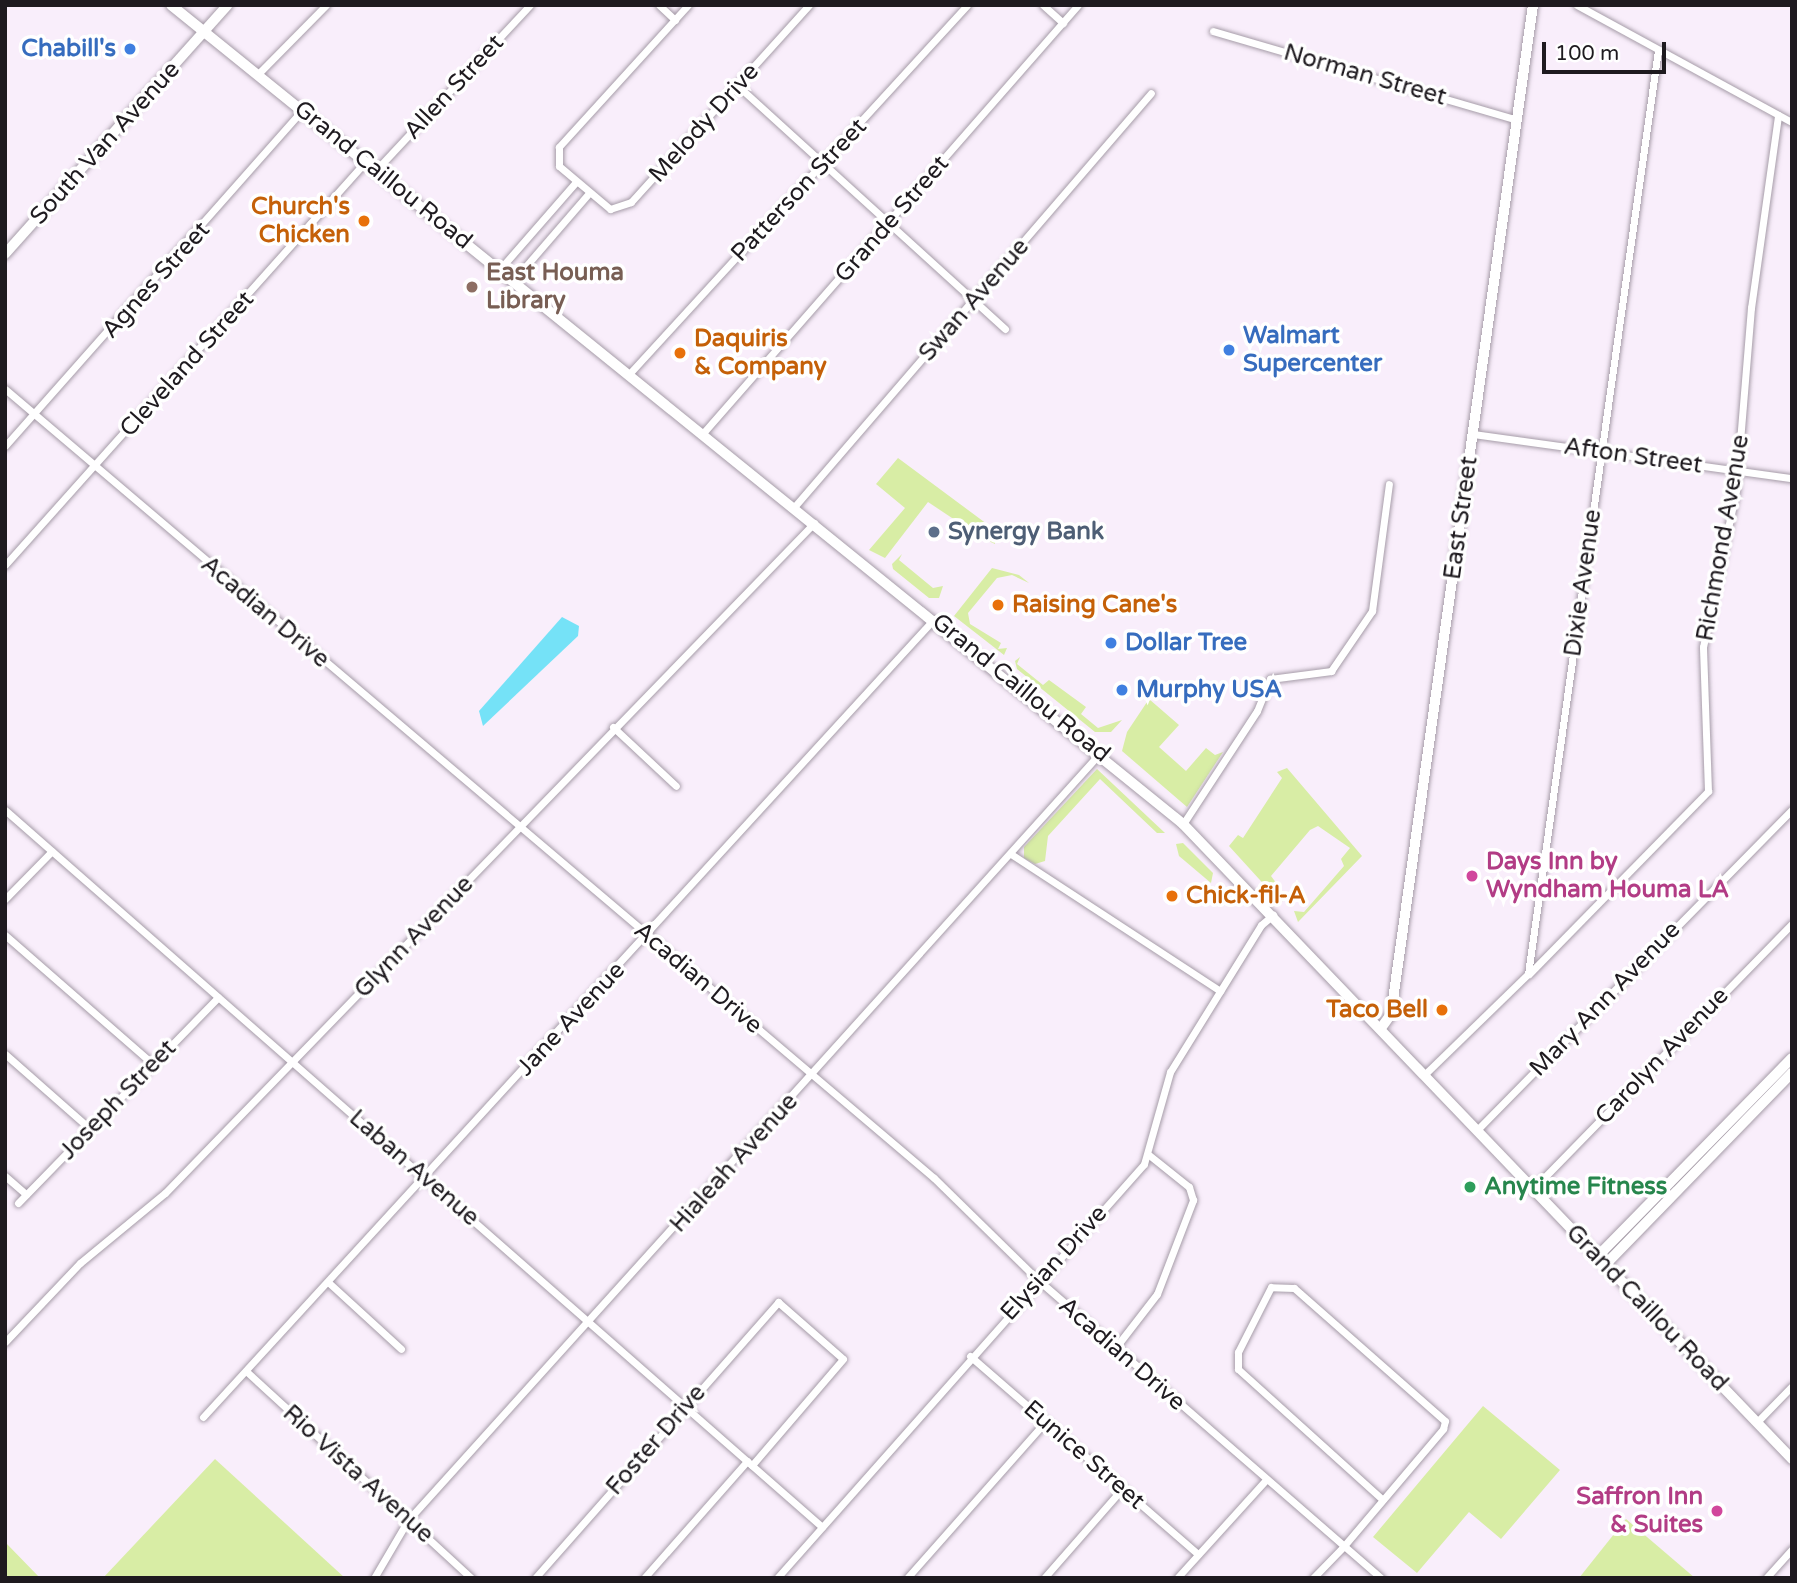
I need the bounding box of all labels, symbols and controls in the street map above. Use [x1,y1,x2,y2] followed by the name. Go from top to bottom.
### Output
[1545,28,1669,72] scale bar
[398,29,510,145] street label: Allen Street
[21,35,116,63] place label: Chabill's
[1280,38,1450,112] street label: Norman Street
[122,41,138,57] marker: Chabill's
[1555,41,1619,66] text: 100 m
[24,55,186,231] street label: South Van Avenue
[643,57,765,189] street label: Melody Drive
[288,94,478,256] street label: Grand Caillou Road
[725,112,873,268] street label: Patterson Street
[829,150,955,288] street label: Grande Street
[251,193,350,249] place label: Church's Chicken
[356,213,372,229] marker: Church's Chicken
[96,216,216,344] street label: Agnes Street
[913,233,1035,367] street label: Swan Avenue
[486,259,624,315] place label: East Houma Library
[464,279,480,295] marker: East Houma Library
[114,285,260,443] street label: Cleveland Street
[1243,322,1382,378] place label: Walmart Supercenter
[694,325,827,381] place label: Daquiris & Company
[1221,342,1237,358] marker: Walmart Supercenter
[672,345,688,361] marker: Daquiris & Company
[1562,432,1704,480] street label: Afton Street
[1691,433,1755,643] street label: Richmond Avenue
[1438,455,1484,581] street label: East Street
[1558,507,1608,659] street label: Dixie Avenue
[948,518,1104,546] place label: Synergy Bank
[926,524,942,540] marker: Synergy Bank
[195,550,335,674] street label: Acadian Drive
[1012,591,1177,619] place label: Raising Cane's
[990,597,1006,613] marker: Raising Cane's
[926,607,1116,769] street label: Grand Caillou Road
[1125,629,1247,657] place label: Dollar Tree
[1103,635,1119,651] marker: Dollar Tree
[1136,676,1282,704] place label: Murphy USA
[1114,682,1130,698] marker: Murphy USA
[1486,848,1729,904] place label: Days Inn by Wyndham Houma LA
[1464,868,1480,884] marker: Days Inn by Wyndham Houma LA
[349,870,479,1004] street label: Glynn Avenue
[1186,882,1306,910] place label: Chick-fil-A
[1164,888,1180,904] marker: Chick-fil-A
[628,916,768,1040] street label: Acadian Drive
[1524,916,1686,1082] street label: Mary Ann Avenue
[511,956,631,1082] street label: Jane Avenue
[1589,982,1735,1130] street label: Carolyn Avenue
[1326,996,1428,1024] place label: Taco Bell
[1434,1002,1450,1018] marker: Taco Bell
[54,1034,182,1166] street label: Joseph Street
[664,1088,804,1238] street label: Hialeah Avenue
[343,1104,485,1232] street label: Laban Avenue
[1484,1173,1667,1201] place label: Anytime Fitness
[1462,1179,1478,1195] marker: Anytime Fitness
[995,1199,1113,1327] street label: Elysian Drive
[1560,1219,1734,1397] street label: Grand Caillou Road
[1053,1291,1191,1417] street label: Acadian Drive
[600,1379,712,1501] street label: Foster Drive
[1017,1394,1151,1516] street label: Eunice Street
[277,1399,439,1549] street label: Rio Vista Avenue
[1576,1483,1703,1539] place label: Saffron Inn & Suites
[1709,1503,1725,1519] marker: Saffron Inn & Suites

